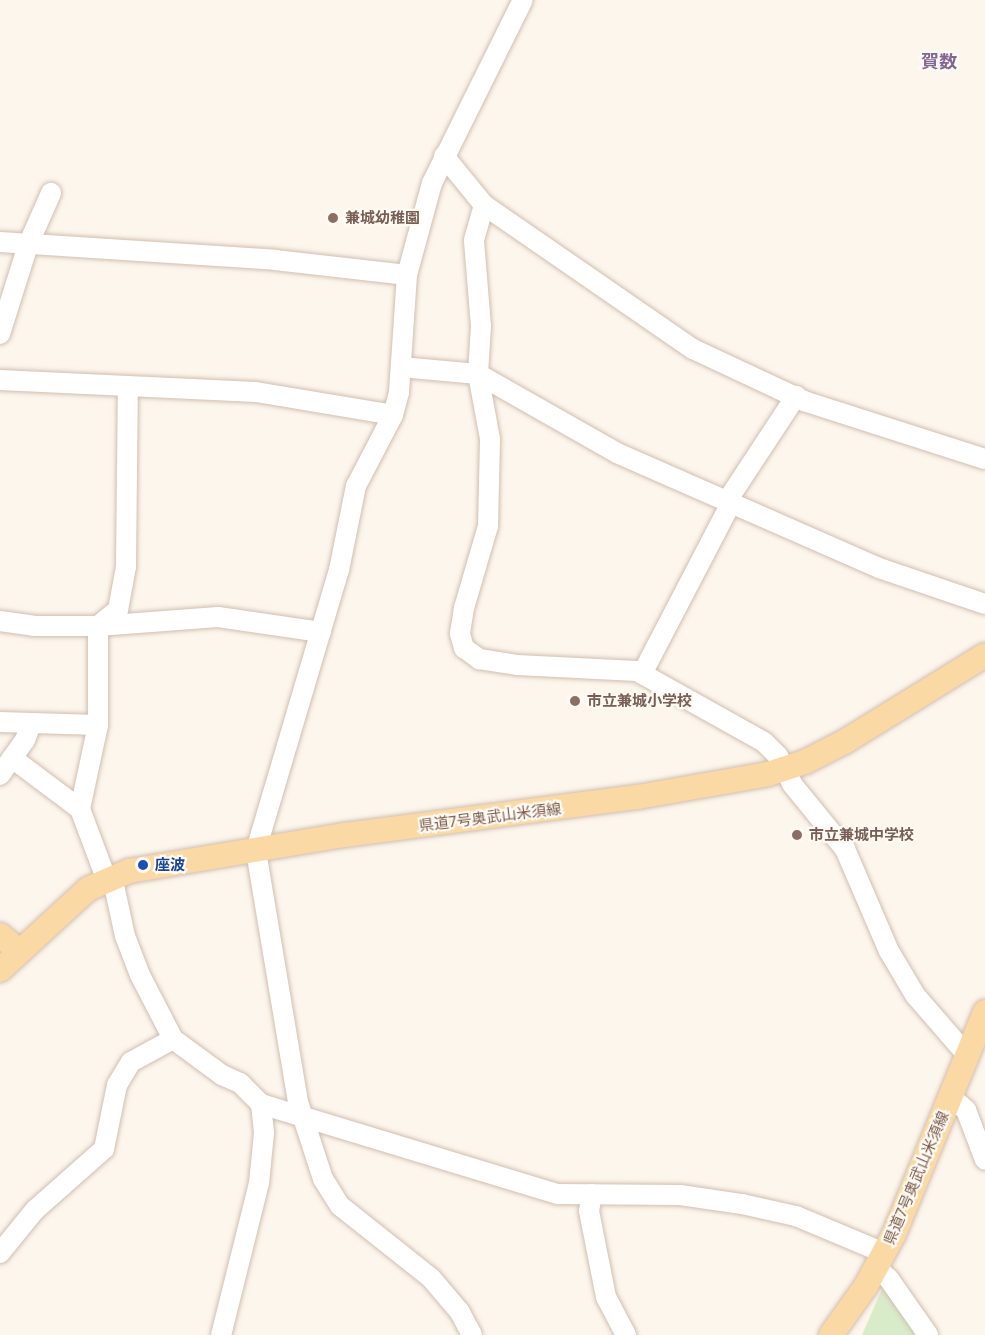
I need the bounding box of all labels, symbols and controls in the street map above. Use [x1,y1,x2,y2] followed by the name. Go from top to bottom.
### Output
[921,50,957,72] district label: 賀数
[345,209,420,227] place label: 兼城幼稚園
[326,211,340,225] marker: 兼城幼稚園
[587,692,692,710] place label: 市立兼城小学校
[568,694,582,708] marker: 市立兼城小学校
[418,799,562,835] street label: 県道7号奥武山米須線
[809,826,914,844] place label: 市立兼城中学校
[790,828,804,842] marker: 市立兼城中学校
[155,856,185,874] place label: 座波
[136,858,150,872] marker: 座波
[880,1109,952,1247] street label: 県道7号奥武山米須線

